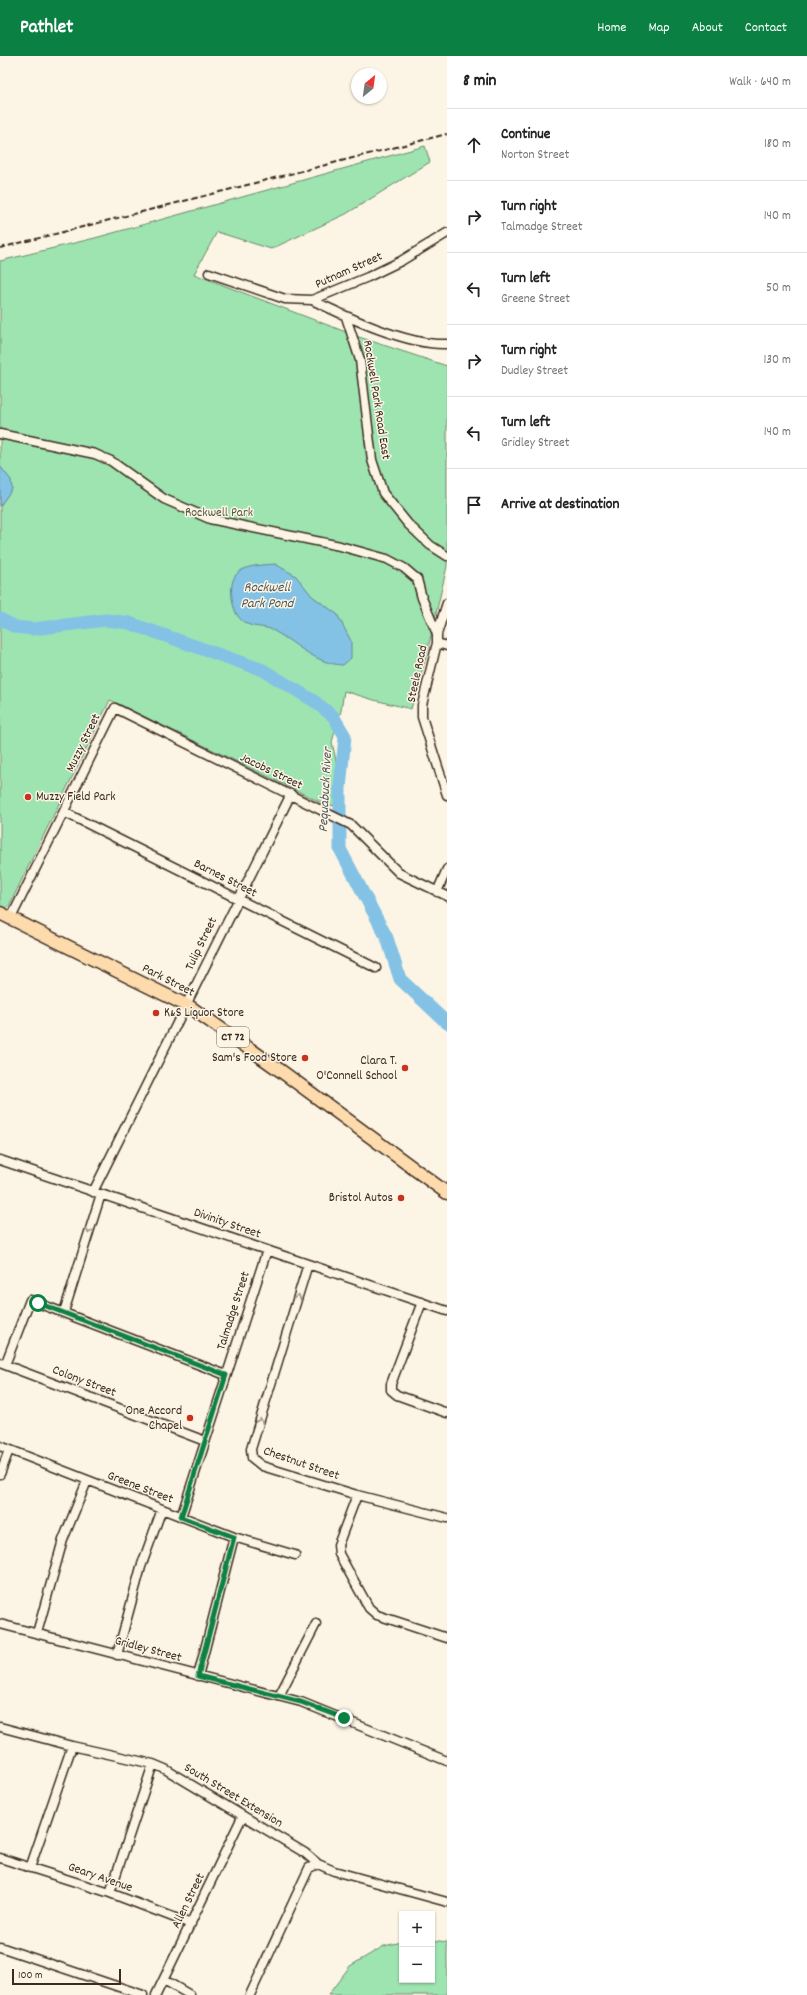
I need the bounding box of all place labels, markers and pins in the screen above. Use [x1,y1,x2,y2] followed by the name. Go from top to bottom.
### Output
[36,788,116,807] place label: Muzzy Field Park
[23,792,33,802] marker: Muzzy Field Park
[164,1004,244,1023] place label: K&S Liquor Store
[151,1008,161,1018] marker: K&S Liquor Store
[212,1049,297,1068] place label: Sam's Food Store
[316,1052,397,1086] place label: Clara T. O'Connell School
[300,1053,310,1063] marker: Sam's Food Store
[400,1063,410,1073] marker: Clara T. O'Connell School
[329,1189,393,1208] place label: Bristol Autos
[396,1193,406,1203] marker: Bristol Autos
[126,1402,182,1436] place label: One Accord Chapel
[185,1413,195,1423] marker: One Accord Chapel

